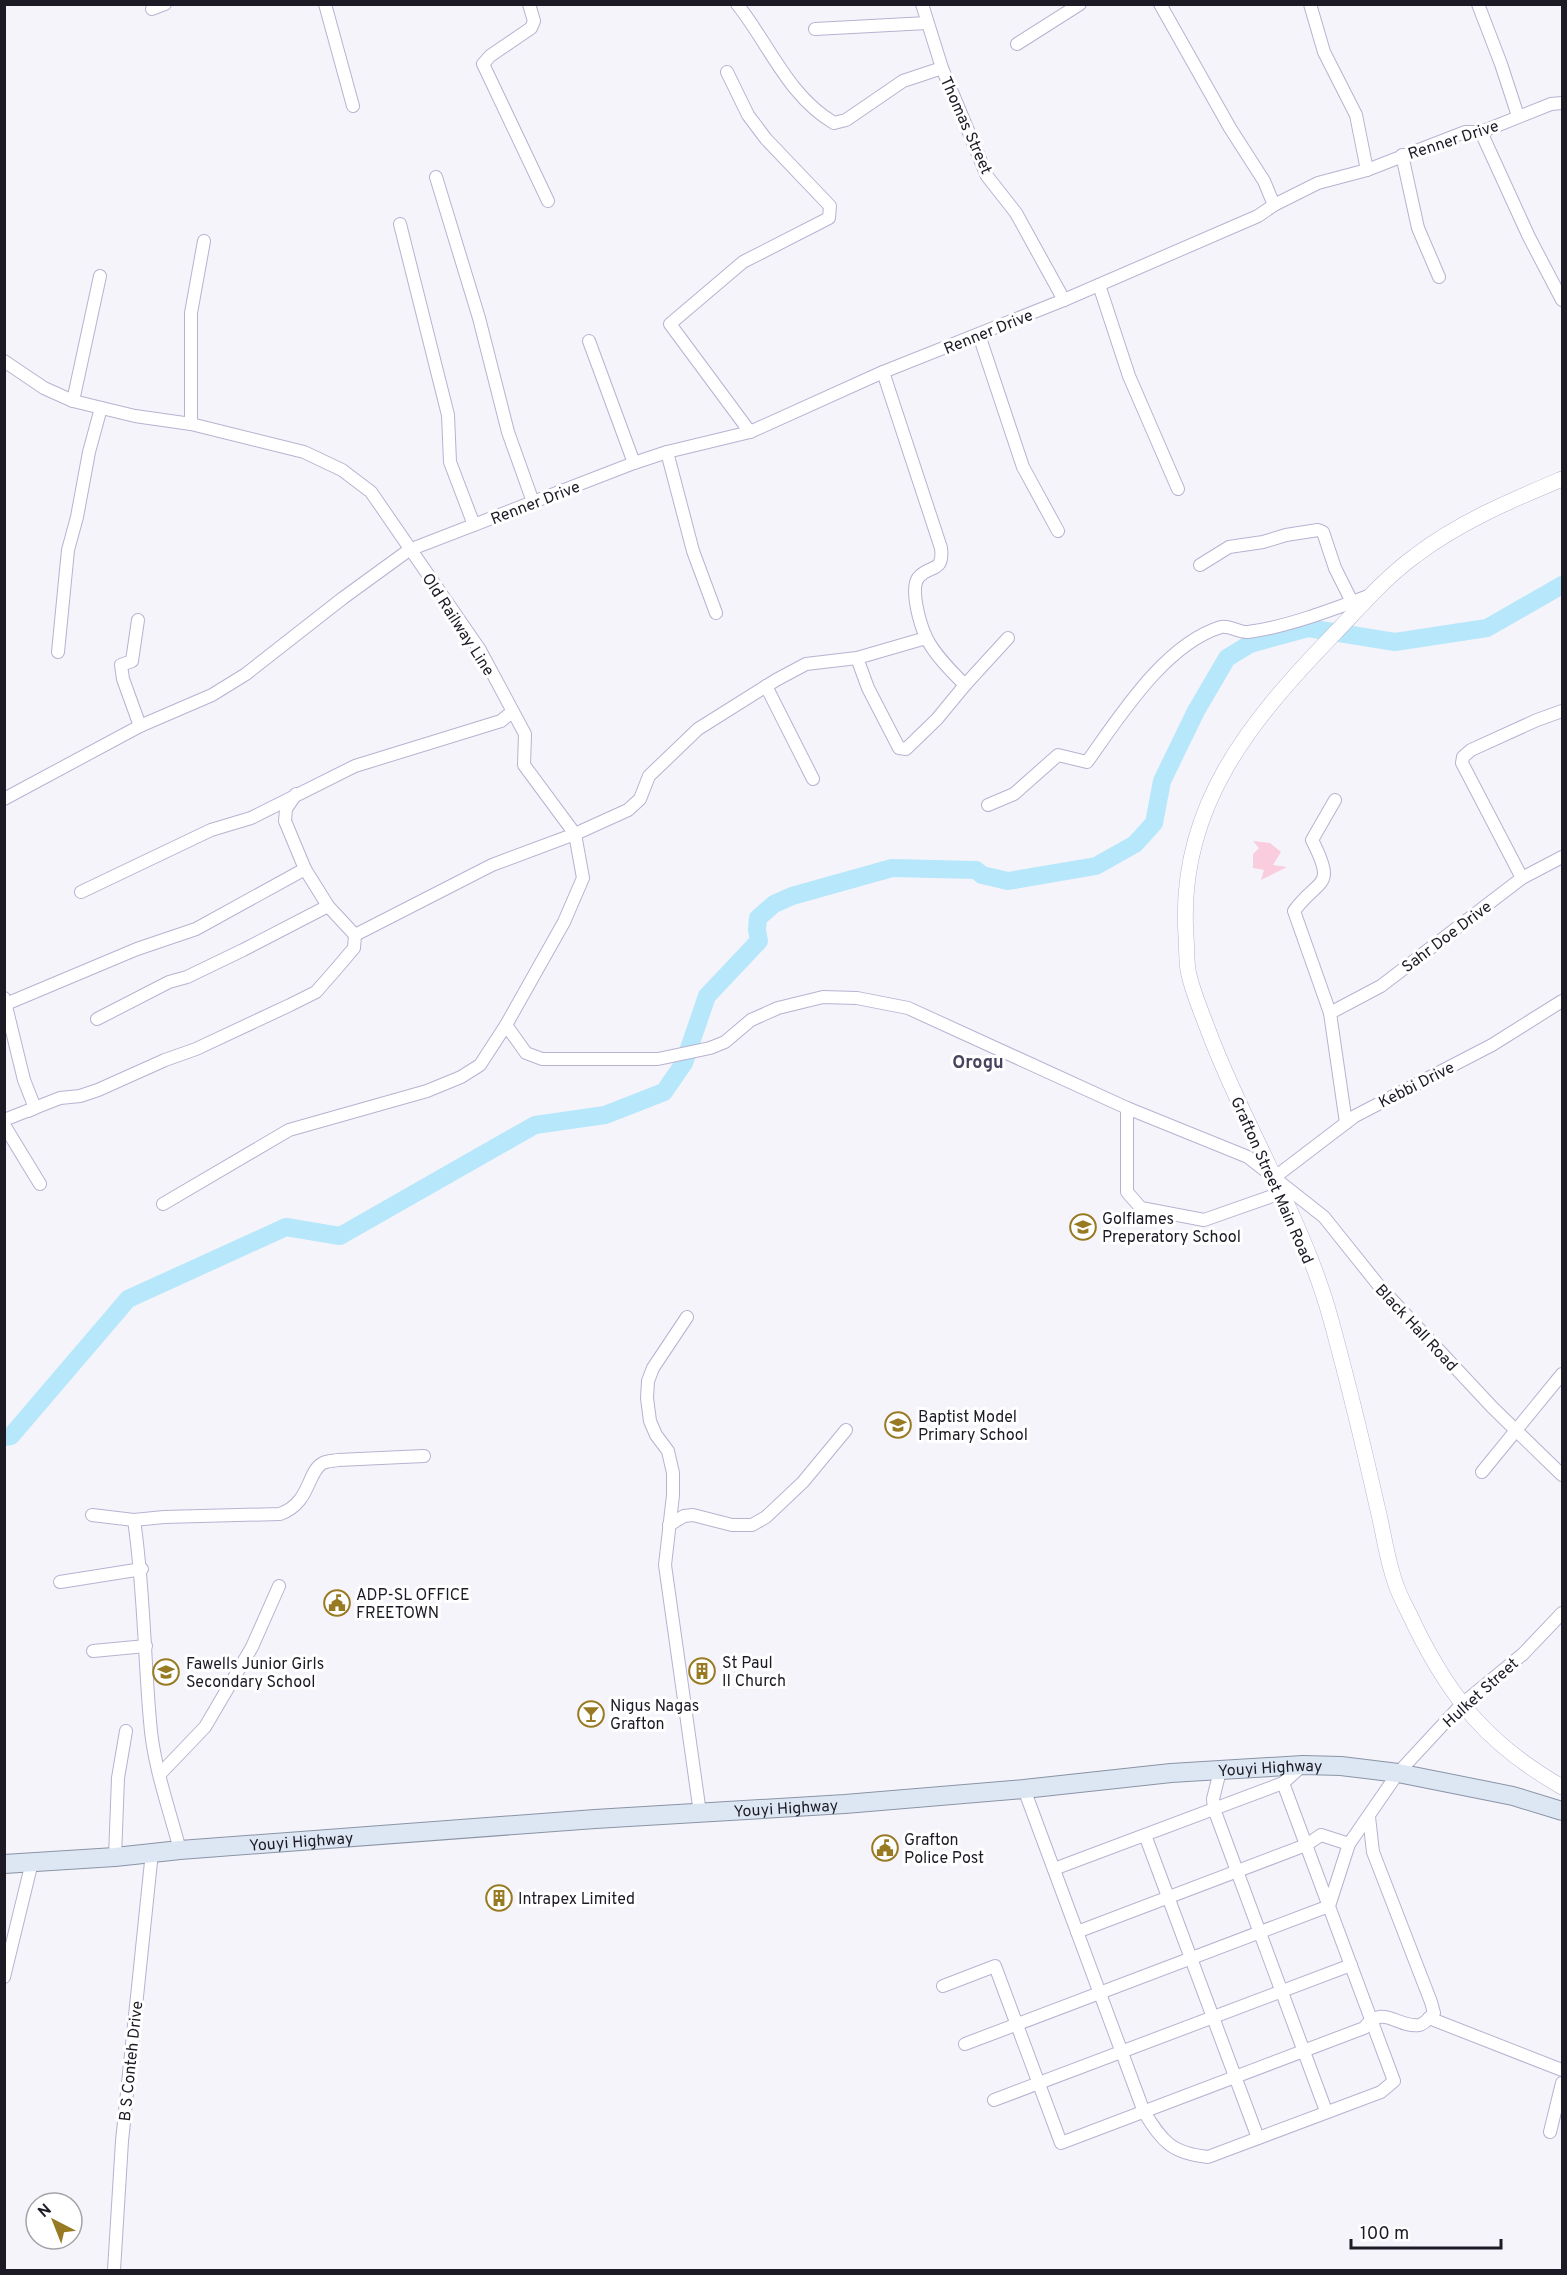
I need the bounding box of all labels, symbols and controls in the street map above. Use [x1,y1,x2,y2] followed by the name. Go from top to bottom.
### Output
[935,74,996,178] street label: Thomas Street
[1406,117,1501,165] street label: Renner Drive
[941,306,1036,360] street label: Renner Drive
[488,478,583,530] street label: Renner Drive
[417,570,498,680] street label: Old Railway Line
[1398,897,1496,978] street label: Sahr Doe Drive
[952,1052,1004,1075] district label: Orogu
[1376,1058,1458,1113] street label: Kebbi Drive
[1225,1094,1317,1267] street label: Grafton Street Main Road
[1102,1210,1241,1248] place label: Golflames Preperatory School
[1068,1212,1098,1242] school or university icon: Golflames Preperatory School
[1370,1281,1461,1376] street label: Black Hall Road
[918,1408,1028,1446] place label: Baptist Model Primary School
[883,1410,913,1440] school or university icon: Baptist Model Primary School
[356,1586,470,1624] place label: ADP-SL OFFICE FREETOWN
[322,1588,352,1618] public building icon: ADP-SL OFFICE FREETOWN
[722,1654,786,1692] place label: St Paul II Church
[1439,1654,1523,1733] street label: Hulket Street
[186,1655,324,1693] place label: Fawells Junior Girls Secondary School
[687,1656,717,1686] building icon: St Paul II Church
[151,1657,181,1687] school or university icon: Fawells Junior Girls Secondary School
[610,1697,699,1735] place label: Nigus Nagas Grafton
[576,1699,606,1729] bar icon: Nigus Nagas Grafton
[1217,1757,1322,1782] street label: Youyi Highway
[733,1796,839,1823] street label: Youyi Highway
[248,1829,354,1857] street label: Youyi Highway
[904,1831,984,1869] place label: Grafton Police Post
[870,1833,900,1863] public building icon: Grafton Police Post
[484,1883,514,1913] building icon: Intrapex Limited
[518,1890,635,1910] place label: Intrapex Limited
[116,2000,148,2122] street label: B S Conteh Drive
[24,2191,84,2251] north arrow
[34,2200,56,2223] text: N
[1351,2212,1501,2250] scale bar
[1360,2223,1409,2246] text: 100 m

